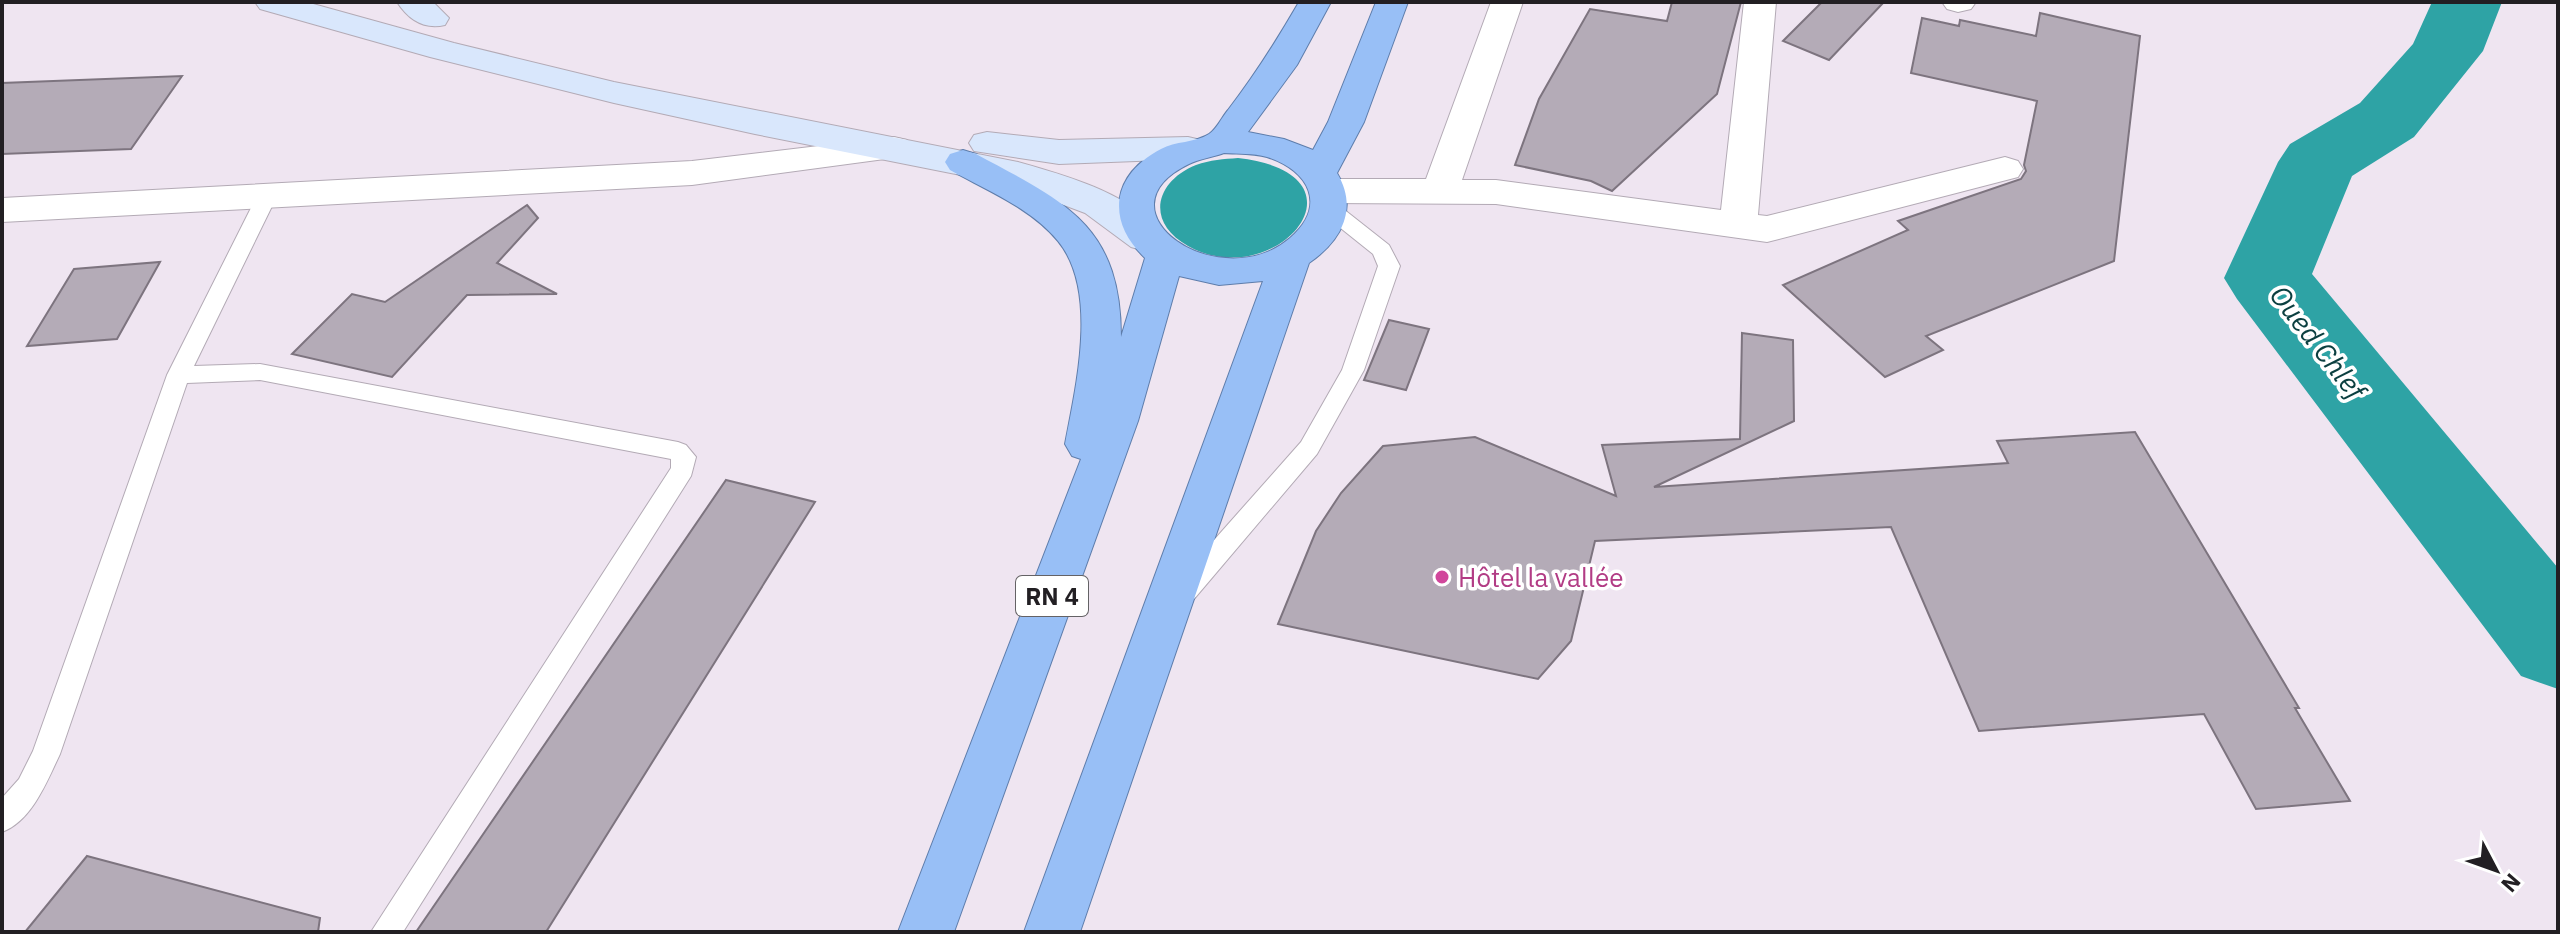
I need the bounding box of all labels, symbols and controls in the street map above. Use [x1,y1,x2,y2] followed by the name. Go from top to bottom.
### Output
[2262,277,2376,408] water label: Oued Chlef
[1458,560,1624,594] place label: Hôtel la vallée
[1433,568,1451,586] marker: Hôtel la vallée
[1016,576,1088,616] road number: RN 4
[2456,830,2536,910] north arrow
[2495,868,2528,899] text: N

